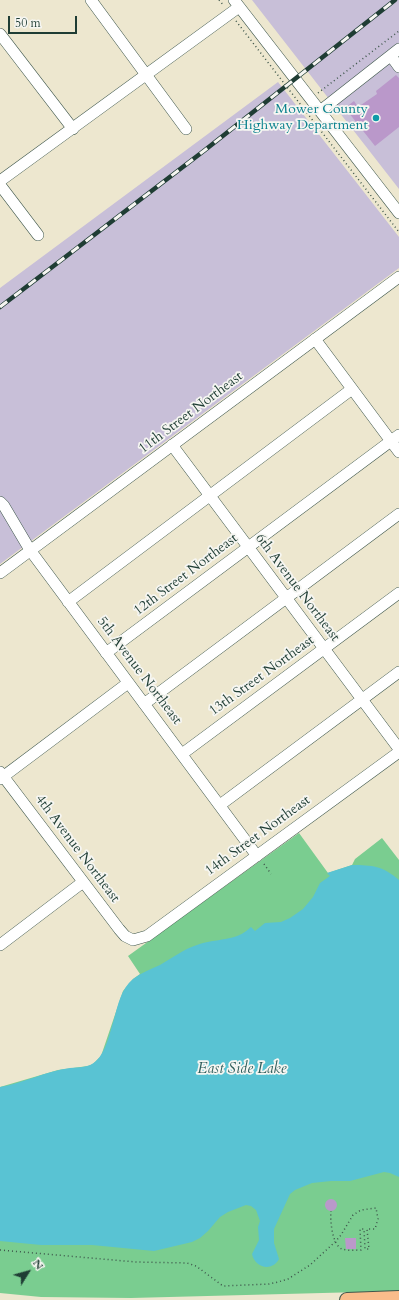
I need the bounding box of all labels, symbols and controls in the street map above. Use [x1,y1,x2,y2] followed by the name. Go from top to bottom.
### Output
[10,8,79,34] scale bar
[15,15,41,31] text: 50 m
[237,102,368,134] place label: Mower County Highway Department
[371,113,381,123] marker: Mower County Highway Department
[136,368,246,458] street label: 11th Street Northeast
[131,530,241,620] street label: 12th Street Northeast
[251,531,343,645] street label: 6th Avenue Northeast
[93,614,185,728] street label: 5th Avenue Northeast
[206,632,318,720] street label: 13th Street Northeast
[31,792,123,906] street label: 4th Avenue Northeast
[202,792,314,880] street label: 14th Street Northeast
[197,1061,287,1079] water label: East Side Lake
[8,1252,48,1292] north arrow
[29,1256,47,1273] text: N

